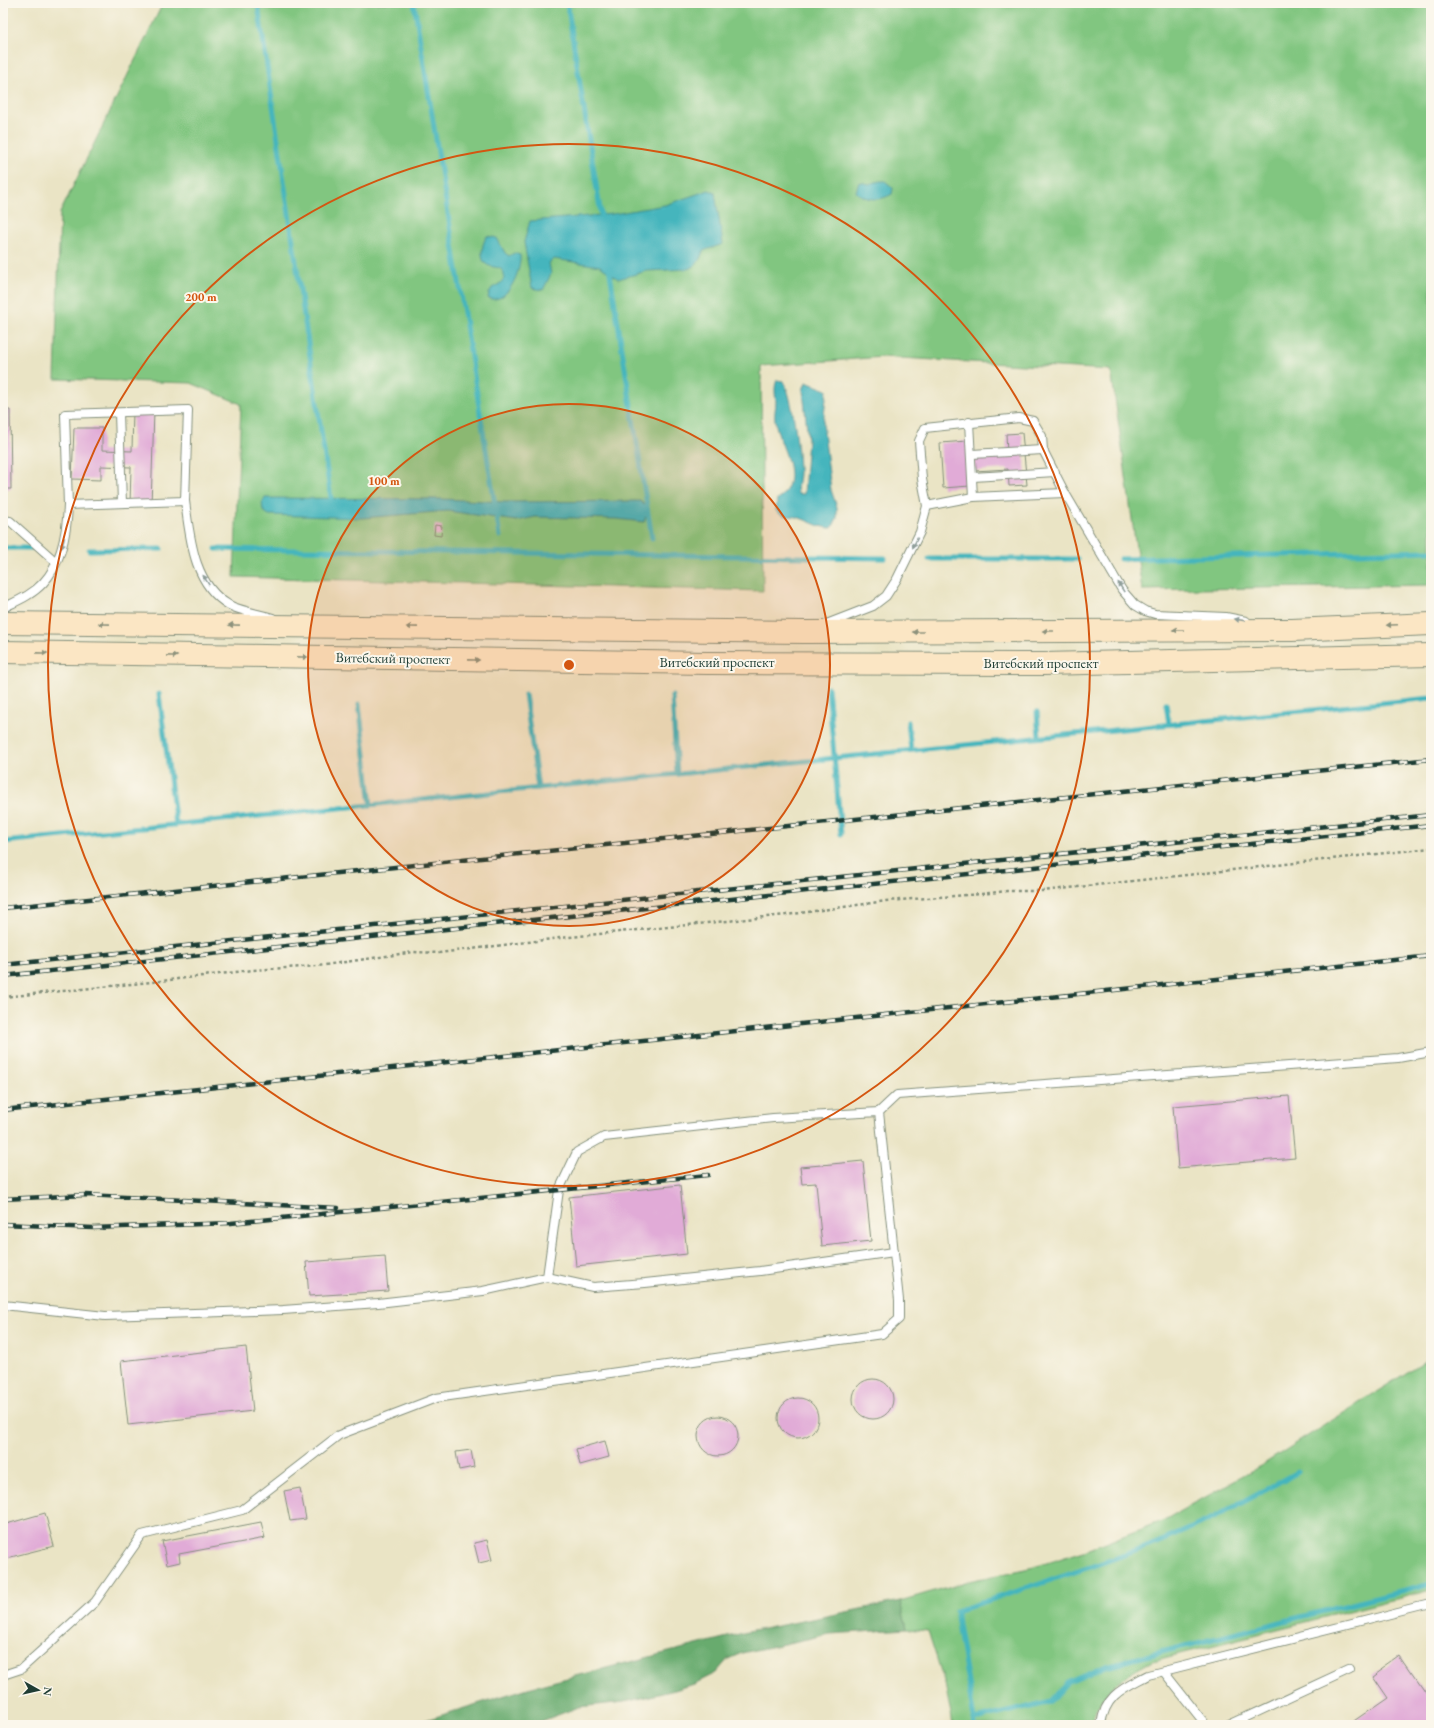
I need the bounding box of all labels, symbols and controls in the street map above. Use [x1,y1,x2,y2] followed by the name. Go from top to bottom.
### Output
[185,289,217,305] text: 200 m
[368,473,400,489] text: 100 m
[59,537,65,550] one-way arrow
[911,537,918,548] one-way arrow
[202,575,210,585] one-way arrow
[1117,581,1124,593] one-way arrow
[1234,617,1246,623] one-way arrow
[97,621,110,627] one-way arrow
[227,622,240,628] one-way arrow
[1386,622,1398,629] one-way arrow
[405,624,418,630] one-way arrow
[1171,627,1184,633] one-way arrow
[912,628,924,635] one-way arrow
[1041,628,1054,634] one-way arrow
[335,648,451,668] street label: Витебский проспект
[36,650,49,656] one-way arrow
[166,652,178,659] one-way arrow
[660,653,775,671] street label: Витебский проспект
[296,654,309,660] one-way arrow
[984,654,1099,672] street label: Витебский проспект
[468,656,480,663] one-way arrow
[562,658,576,672] centre of rings
[18,1670,58,1710] north arrow
[40,1686,55,1697] text: N

